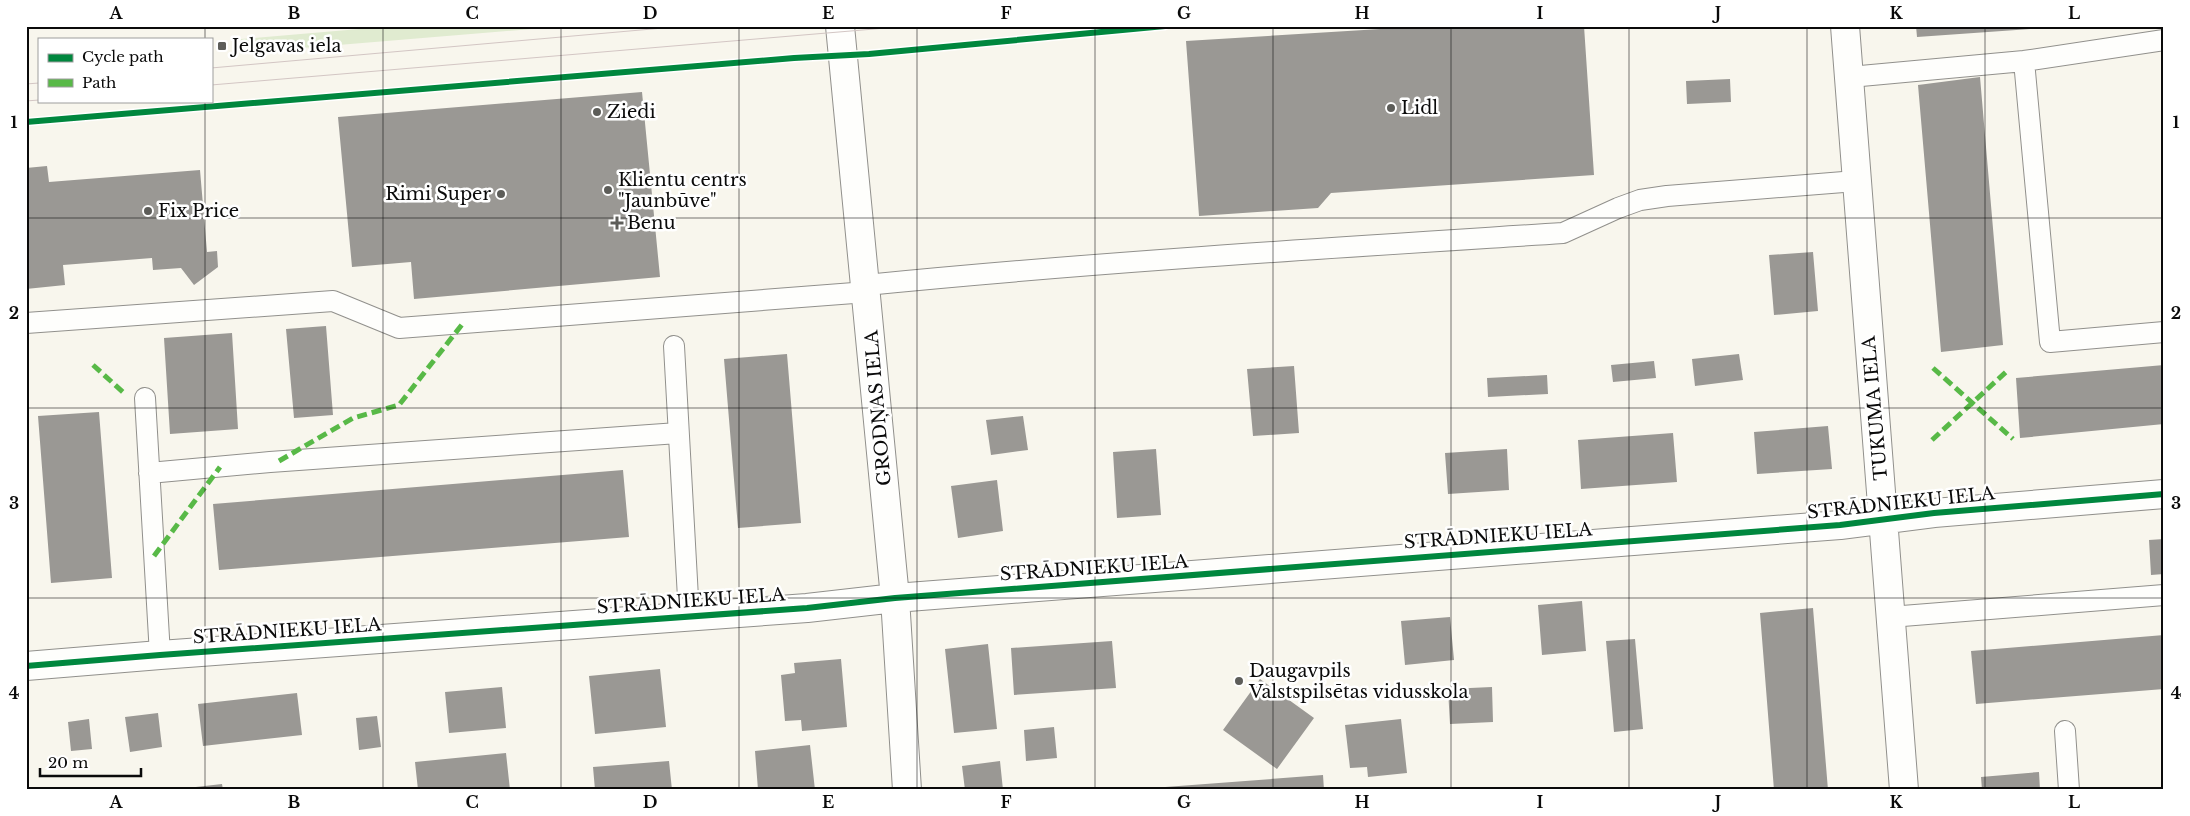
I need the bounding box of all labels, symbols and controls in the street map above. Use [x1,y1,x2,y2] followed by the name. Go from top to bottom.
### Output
[109,3,124,23] text: A
[288,3,301,23] text: B
[465,3,479,23] text: C
[643,3,657,23] text: D
[822,3,834,23] text: E
[1000,3,1012,23] text: F
[1177,3,1191,23] text: G
[1354,3,1370,23] text: H
[1537,3,1544,23] text: I
[1712,3,1721,23] text: J
[1889,3,1903,23] text: K
[2068,3,2080,23] text: L
[230,35,342,57] place label: Jelgavas iela
[38,38,212,102] legend
[216,40,228,52] marker: Jelgavas iela
[82,47,164,66] text: Cycle path
[82,73,116,92] text: Path
[1401,97,1438,119] place label: Lidl
[607,101,656,123] place label: Ziedi
[1385,102,1397,114] marker: Lidl
[591,106,603,118] marker: Ziedi
[11,112,18,132] text: 1
[2173,112,2180,132] text: 1
[618,169,747,212] place label: Klientu centrs "Jaunbūve"
[385,183,491,205] place label: Rimi Super
[602,184,614,196] marker: Klientu centrs "Jaunbūve"
[495,188,507,200] marker: Rimi Super
[158,200,239,222] place label: Fix Price
[142,205,154,217] marker: Fix Price
[627,212,676,234] place label: Benu
[611,217,623,229] marker: Benu
[9,303,19,323] text: 2
[2171,303,2181,323] text: 2
[860,328,896,487] street label: GRODŅAS IELA
[1858,334,1892,481] street label: TUKUMA IELA
[1806,482,1997,524] street label: STRĀDNIEKU IELA
[9,493,19,513] text: 3
[2171,493,2181,513] text: 3
[1403,518,1594,554] street label: STRĀDNIEKU IELA
[999,550,1190,586] street label: STRĀDNIEKU IELA
[596,583,787,619] street label: STRĀDNIEKU IELA
[192,613,383,649] street label: STRĀDNIEKU IELA
[1248,660,1468,703] place label: Daugavpils Valstspilsētas vidusskola
[1233,675,1245,687] marker: Daugavpils Valstspilsētas vidusskola
[9,683,19,703] text: 4
[2171,683,2181,703] text: 4
[40,746,141,778] scale bar
[48,753,88,772] text: 20 m
[109,792,124,812] text: A
[288,792,301,812] text: B
[465,792,479,812] text: C
[643,792,657,812] text: D
[822,792,834,812] text: E
[1000,792,1012,812] text: F
[1177,792,1191,812] text: G
[1354,792,1370,812] text: H
[1537,792,1544,812] text: I
[1712,792,1721,812] text: J
[1889,792,1903,812] text: K
[2068,792,2080,812] text: L

